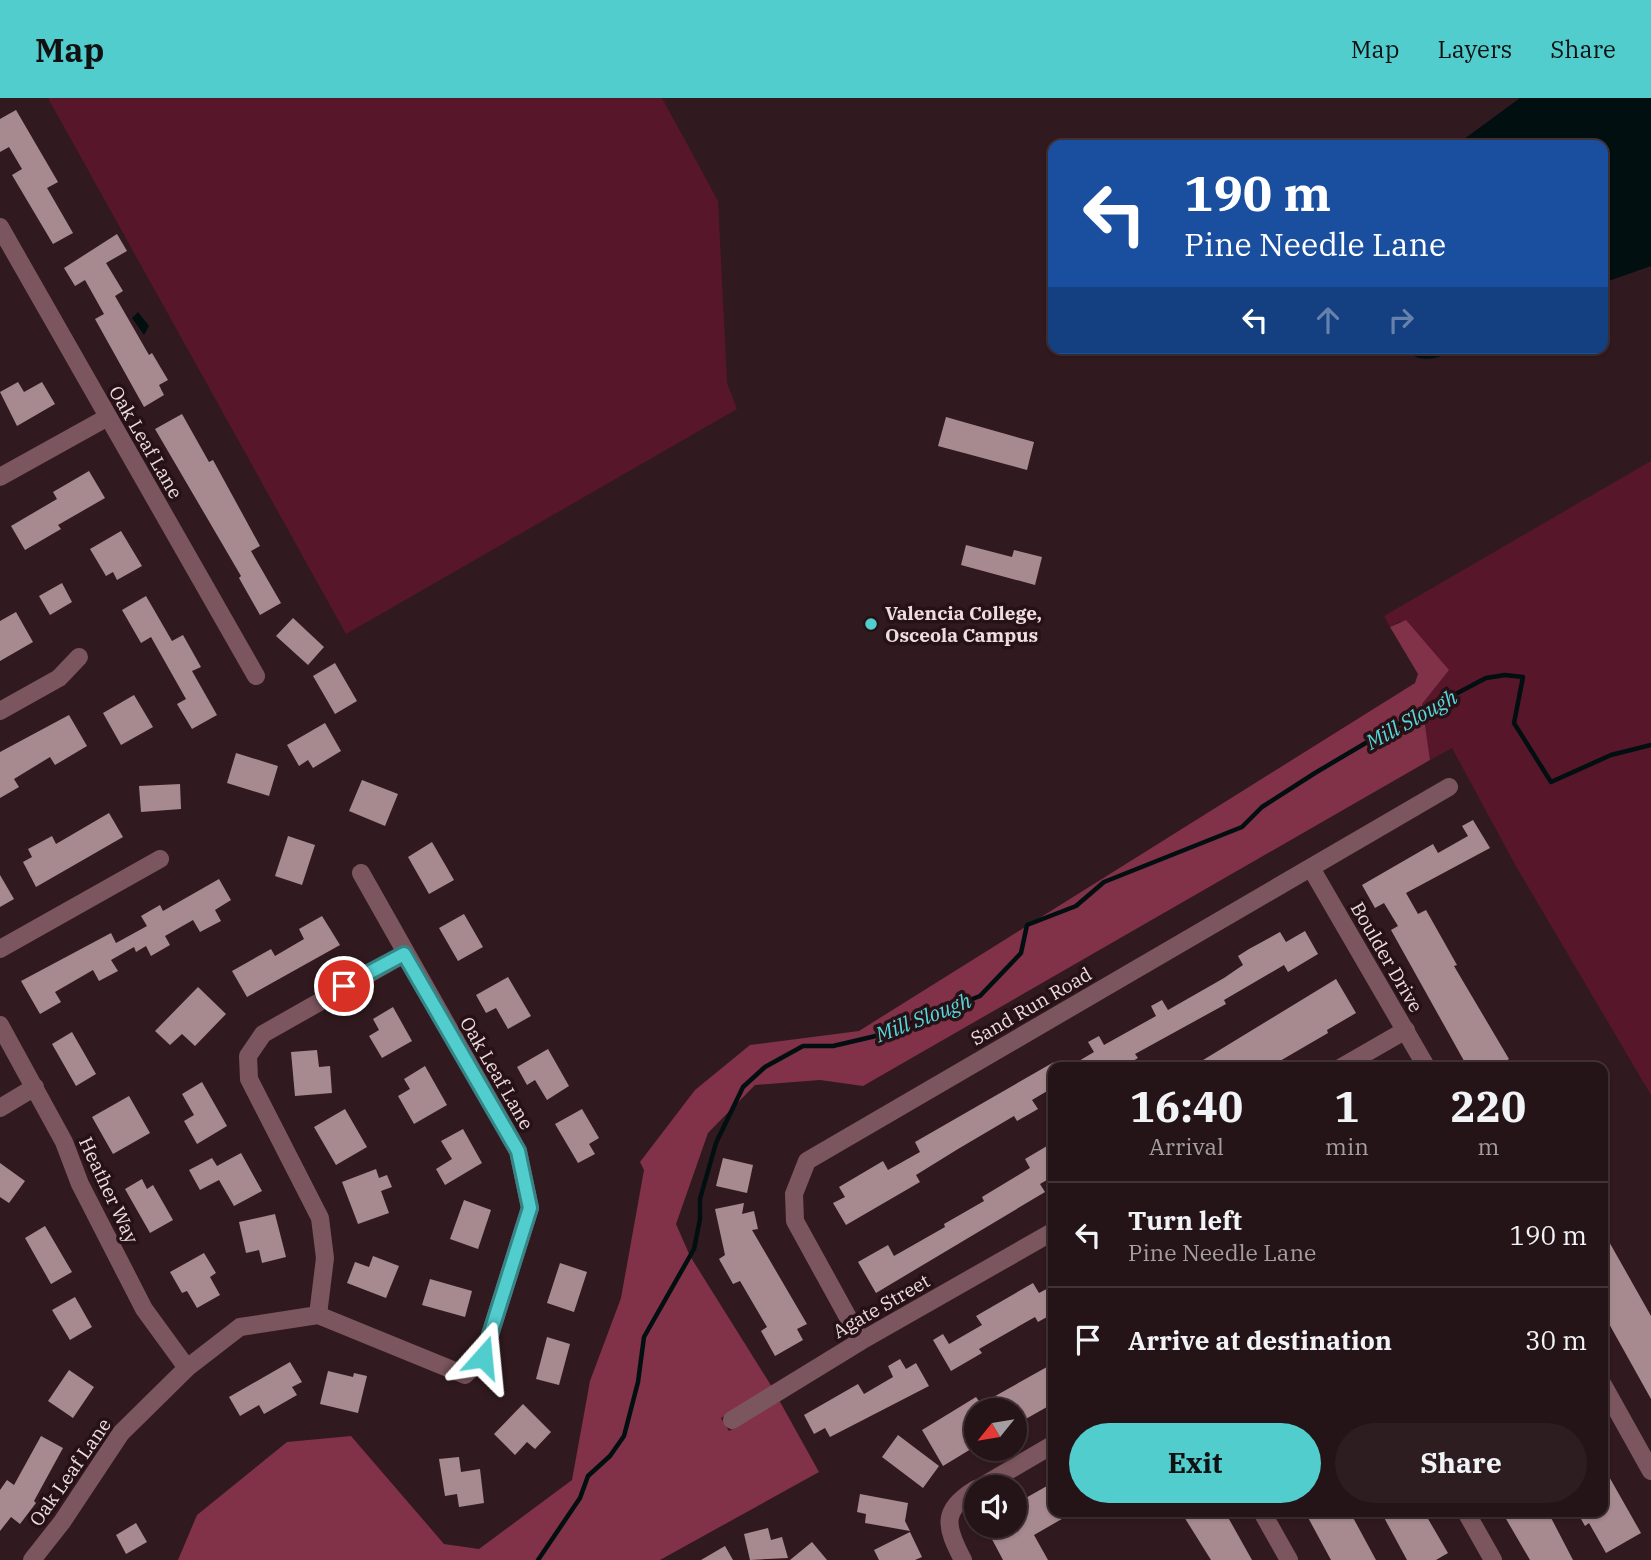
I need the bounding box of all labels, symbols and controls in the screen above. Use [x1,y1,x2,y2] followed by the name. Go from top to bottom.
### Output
[35,28,104,71] text: Map
[1351,33,1399,65] text: Map
[1437,33,1512,65] text: Layers
[1550,33,1616,65] text: Share
[1184,161,1331,224] text: 190 m
[1069,168,1160,259] icon: left
[1184,223,1446,265] text: Pine Needle Lane
[1236,301,1274,339] icon: left
[1309,301,1347,339] icon: ahead
[1382,301,1420,339] icon: right
[104,381,188,503] street label: Oak Leaf Lane
[885,601,1042,647] place label: Valencia College, Osceola Campus
[863,616,879,632] marker: Valencia College, Osceola Campus
[1359,682,1462,756] water label: Mill Slough
[1346,898,1428,1016] street label: Boulder Drive
[314,956,374,1016] pin
[966,962,1096,1050] street label: Sand Run Road
[325,967,363,1005] icon: arrive
[870,986,975,1048] water label: Mill Slough
[455,1012,539,1134] street label: Oak Leaf Lane
[1130,1079,1243,1134] text: 16:40
[1334,1079,1360,1134] text: 1
[1451,1079,1526,1134] text: 220
[1149,1131,1224,1161] text: Arrival
[1325,1131,1369,1161] text: min
[1477,1131,1499,1161] text: m
[74,1133,144,1248] street label: Heather Way
[1128,1203,1242,1237] text: Turn left
[1069,1216,1107,1254] icon: left
[1509,1218,1587,1252] text: 190 m
[1128,1237,1316,1267] text: Pine Needle Lane
[828,1268,934,1343] street label: Agate Street
[446,1320,520,1394] position arrow
[1069,1321,1107,1359] icon: arrive
[1128,1323,1392,1357] text: Arrive at destination
[1525,1323,1587,1357] text: 30 m
[964,1398,1027,1461] north arrow
[964,1398,1027,1538] map controls
[24,1413,116,1531] street label: Oak Leaf Lane
[1069,1423,1321,1503] button: Exit
[1335,1423,1587,1503] button: Share
[964,1475,1027,1538] button: sound

